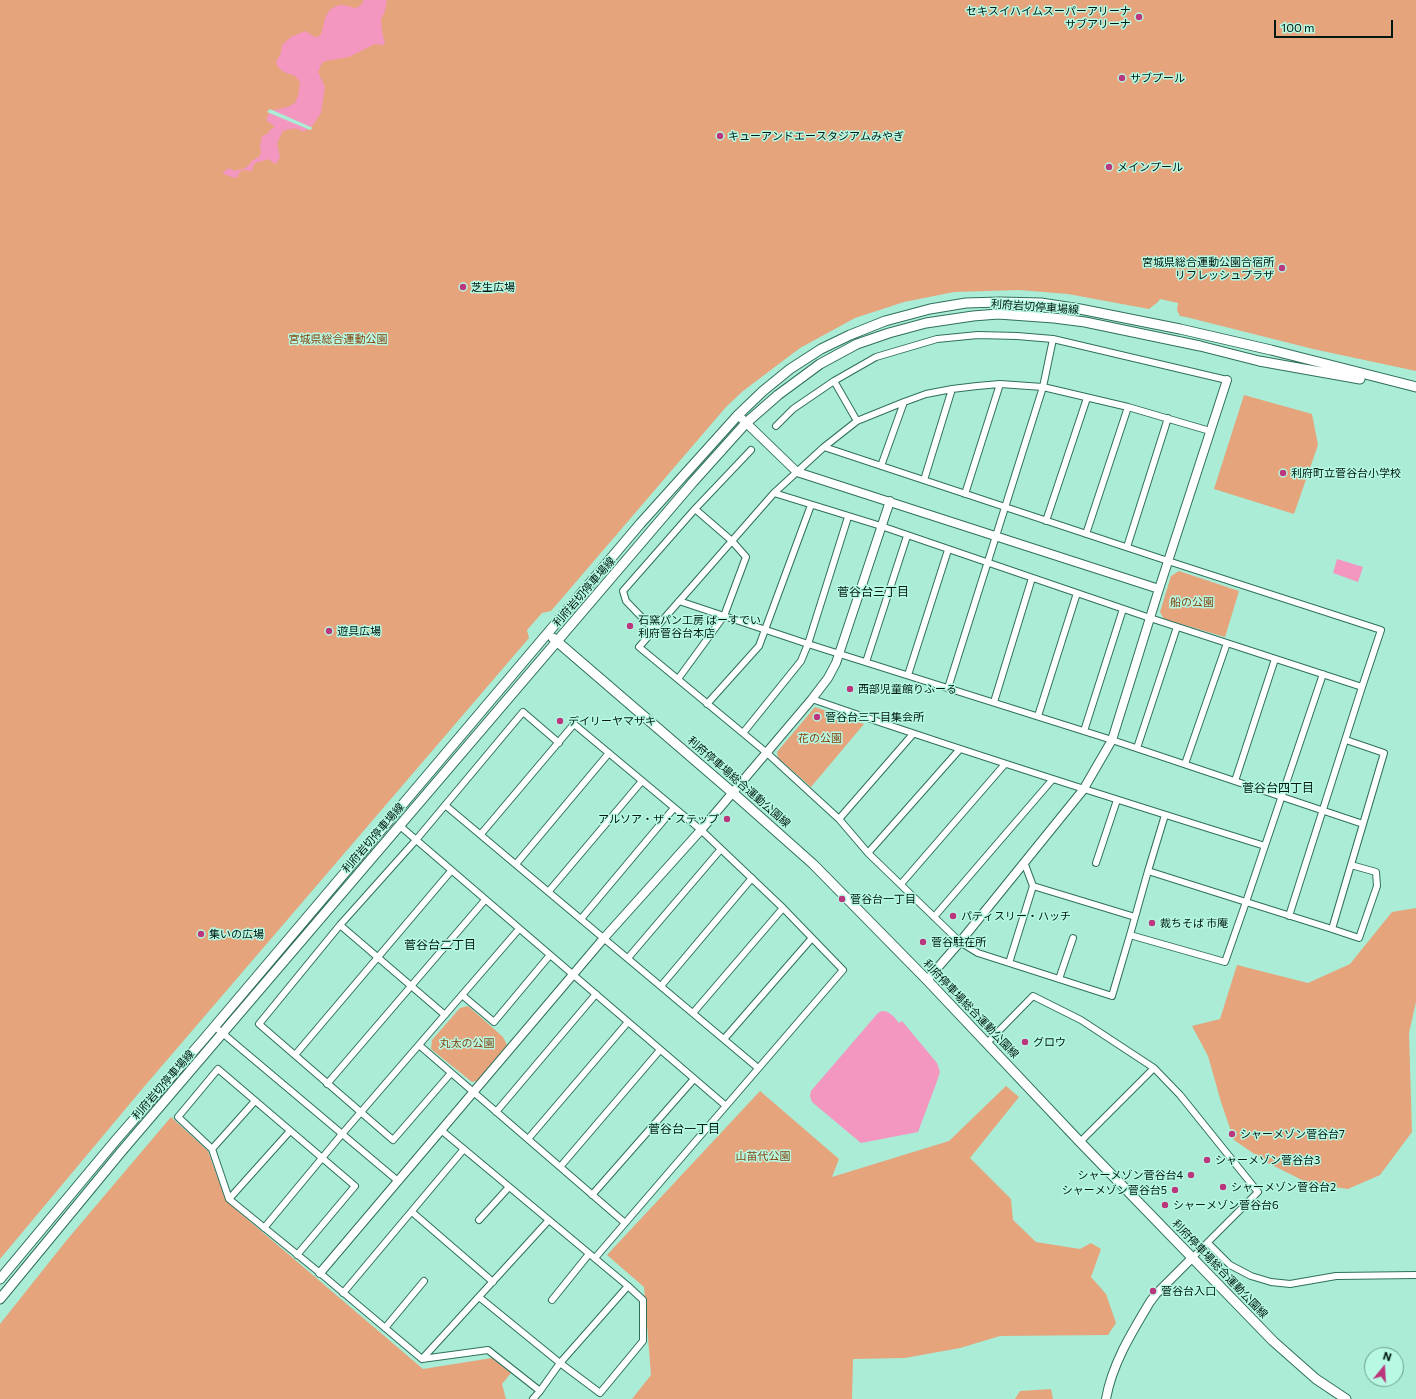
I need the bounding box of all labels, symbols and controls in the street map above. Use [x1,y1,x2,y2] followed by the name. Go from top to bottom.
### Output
[966,4,1131,30] place label: セキスイハイムスーパーアリーナ サブアリーナ
[1134,12,1144,22] marker: セキスイハイムスーパーアリーナ サブアリーナ
[1276,12,1395,38] scale bar
[1281,20,1315,34] text: 100 m
[1130,71,1185,85] place label: サブプール
[1117,73,1127,83] marker: サブプール
[728,129,904,143] place label: キューアンドエースタジアムみやぎ
[715,131,725,141] marker: キューアンドエースタジアムみやぎ
[1117,160,1183,174] place label: メインプール
[1104,162,1114,172] marker: メインプール
[1142,255,1274,281] place label: 宮城県総合運動公園合宿所 リフレッシュプラザ
[1277,263,1287,273] marker: 宮城県総合運動公園合宿所 リフレッシュプラザ
[471,280,515,294] place label: 芝生広場
[458,282,468,292] marker: 芝生広場
[991,297,1079,317] street label: 利府岩切停車場線
[289,332,387,346] park label: 宮城県総合運動公園
[1291,466,1401,480] place label: 利府町立菅谷台小学校
[1278,468,1288,478] marker: 利府町立菅谷台小学校
[550,554,618,630] street label: 利府岩切停車場線
[837,585,909,599] district label: 菅谷台三丁目
[1170,595,1214,609] park label: 船の公園
[638,613,761,639] place label: 石窯パン工房 ばーすでい 利府菅谷台本店
[625,621,635,631] marker: 石窯パン工房 ばーすでい 利府菅谷台本店
[337,624,381,638] place label: 遊具広場
[324,626,334,636] marker: 遊具広場
[858,682,957,696] place label: 西部児童館りふーる
[845,684,855,694] marker: 西部児童館りふーる
[825,710,924,724] place label: 菅谷台三丁目集会所
[812,712,822,722] marker: 菅谷台三丁目集会所
[568,714,656,728] place label: デイリーヤマザキ
[555,716,565,726] marker: デイリーヤマザキ
[798,731,842,745] park label: 花の公園
[685,734,793,830] street label: 利府停車場総合運動公園線
[1242,781,1314,795] district label: 菅谷台四丁目
[339,800,407,876] street label: 利府岩切停車場線
[598,812,719,826] place label: アルソア・ザ・ステップ
[722,814,732,824] marker: アルソア・ザ・ステップ
[850,892,916,906] place label: 菅谷台一丁目
[837,894,847,904] marker: 菅谷台一丁目
[961,909,1071,923] place label: パティスリー・ハッチ
[948,911,958,921] marker: パティスリー・ハッチ
[1160,916,1228,930] place label: 裁ちそば 市庵
[1147,918,1157,928] marker: 裁ちそば 市庵
[209,927,264,941] place label: 集いの広場
[196,929,206,939] marker: 集いの広場
[931,935,986,949] place label: 菅谷駐在所
[918,937,928,947] marker: 菅谷駐在所
[404,938,476,952] district label: 菅谷台二丁目
[920,957,1022,1061] street label: 利府停車場総合運動公園線
[1033,1035,1066,1049] place label: グロウ
[440,1036,494,1050] park label: 丸太の公園
[1020,1037,1030,1047] marker: グロウ
[129,1047,197,1123] street label: 利府岩切停車場線
[648,1122,720,1136] district label: 菅谷台一丁目
[1240,1127,1345,1141] place label: シャーメゾン菅谷台7
[1227,1129,1237,1139] marker: シャーメゾン菅谷台7
[736,1149,790,1163] park label: 山苗代公園
[1215,1153,1320,1167] place label: シャーメゾン菅谷台3
[1202,1155,1212,1165] marker: シャーメゾン菅谷台3
[1077,1168,1183,1182] place label: シャーメゾン菅谷台4
[1186,1170,1196,1180] marker: シャーメゾン菅谷台4
[1231,1180,1336,1194] place label: シャーメゾン菅谷台2
[1218,1182,1228,1192] marker: シャーメゾン菅谷台2
[1062,1183,1167,1197] place label: シャーメゾン菅谷台5
[1170,1185,1180,1195] marker: シャーメゾン菅谷台5
[1173,1198,1279,1212] place label: シャーメゾン菅谷台6
[1160,1200,1170,1210] marker: シャーメゾン菅谷台6
[1169,1217,1271,1321] street label: 利府停車場総合運動公園線
[1161,1284,1216,1298] place label: 菅谷台入口
[1148,1286,1158,1296] marker: 菅谷台入口
[1364,1347,1404,1387] north arrow
[1382,1349,1393,1364] text: N

